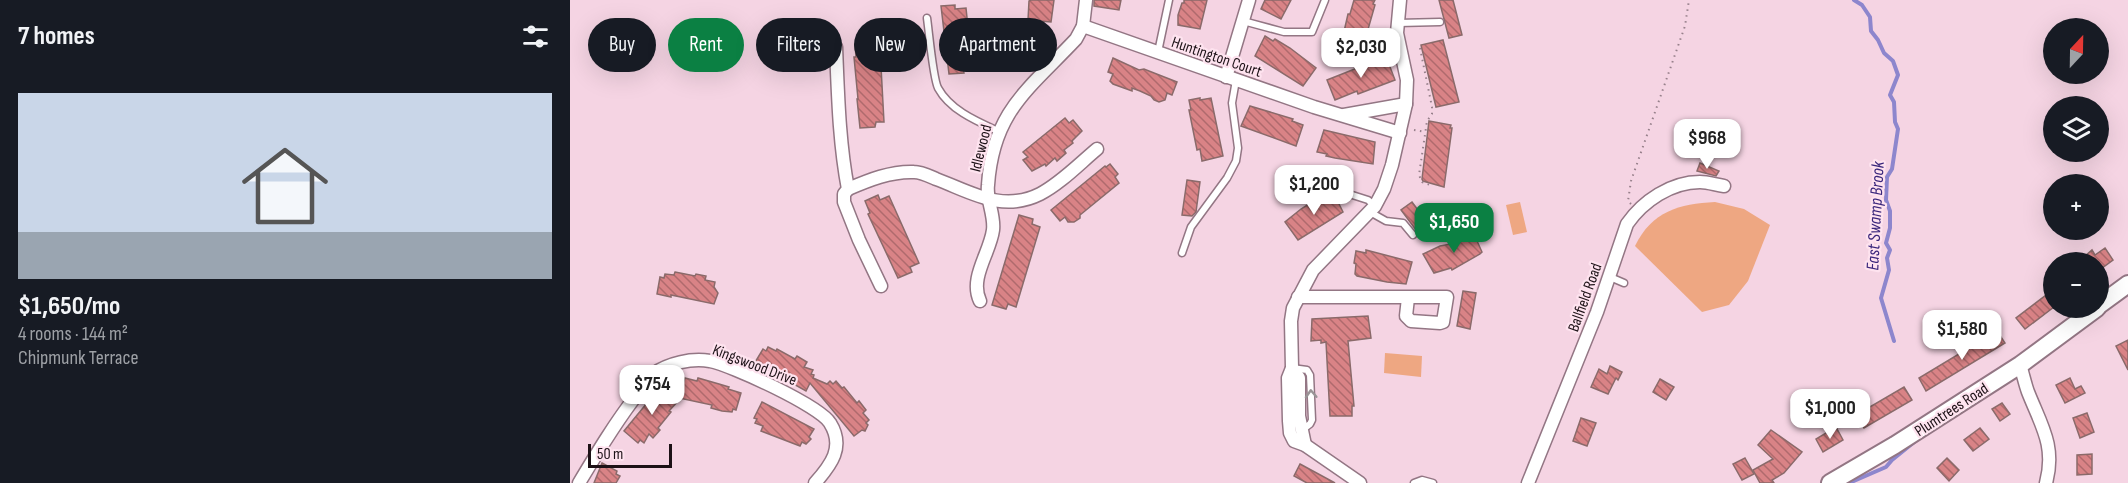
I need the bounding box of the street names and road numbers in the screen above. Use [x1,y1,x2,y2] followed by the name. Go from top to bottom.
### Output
[1169,33,1264,82] street label: Huntington Court
[966,123,996,174] street label: Idlewood
[1564,261,1607,334] street label: Ballfield Road
[710,341,799,390] street label: Kingswood Drive
[1911,379,1992,441] street label: Plumtrees Road

